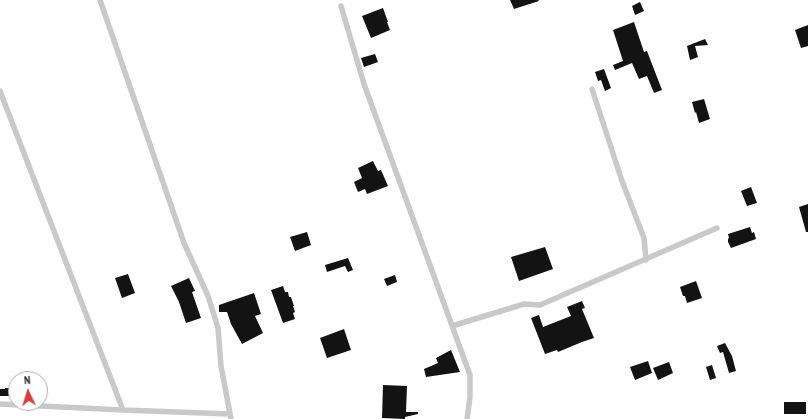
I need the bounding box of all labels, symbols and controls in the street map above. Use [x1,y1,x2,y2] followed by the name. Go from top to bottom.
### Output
[8,371,48,411] north arrow
[23,373,31,387] text: N

